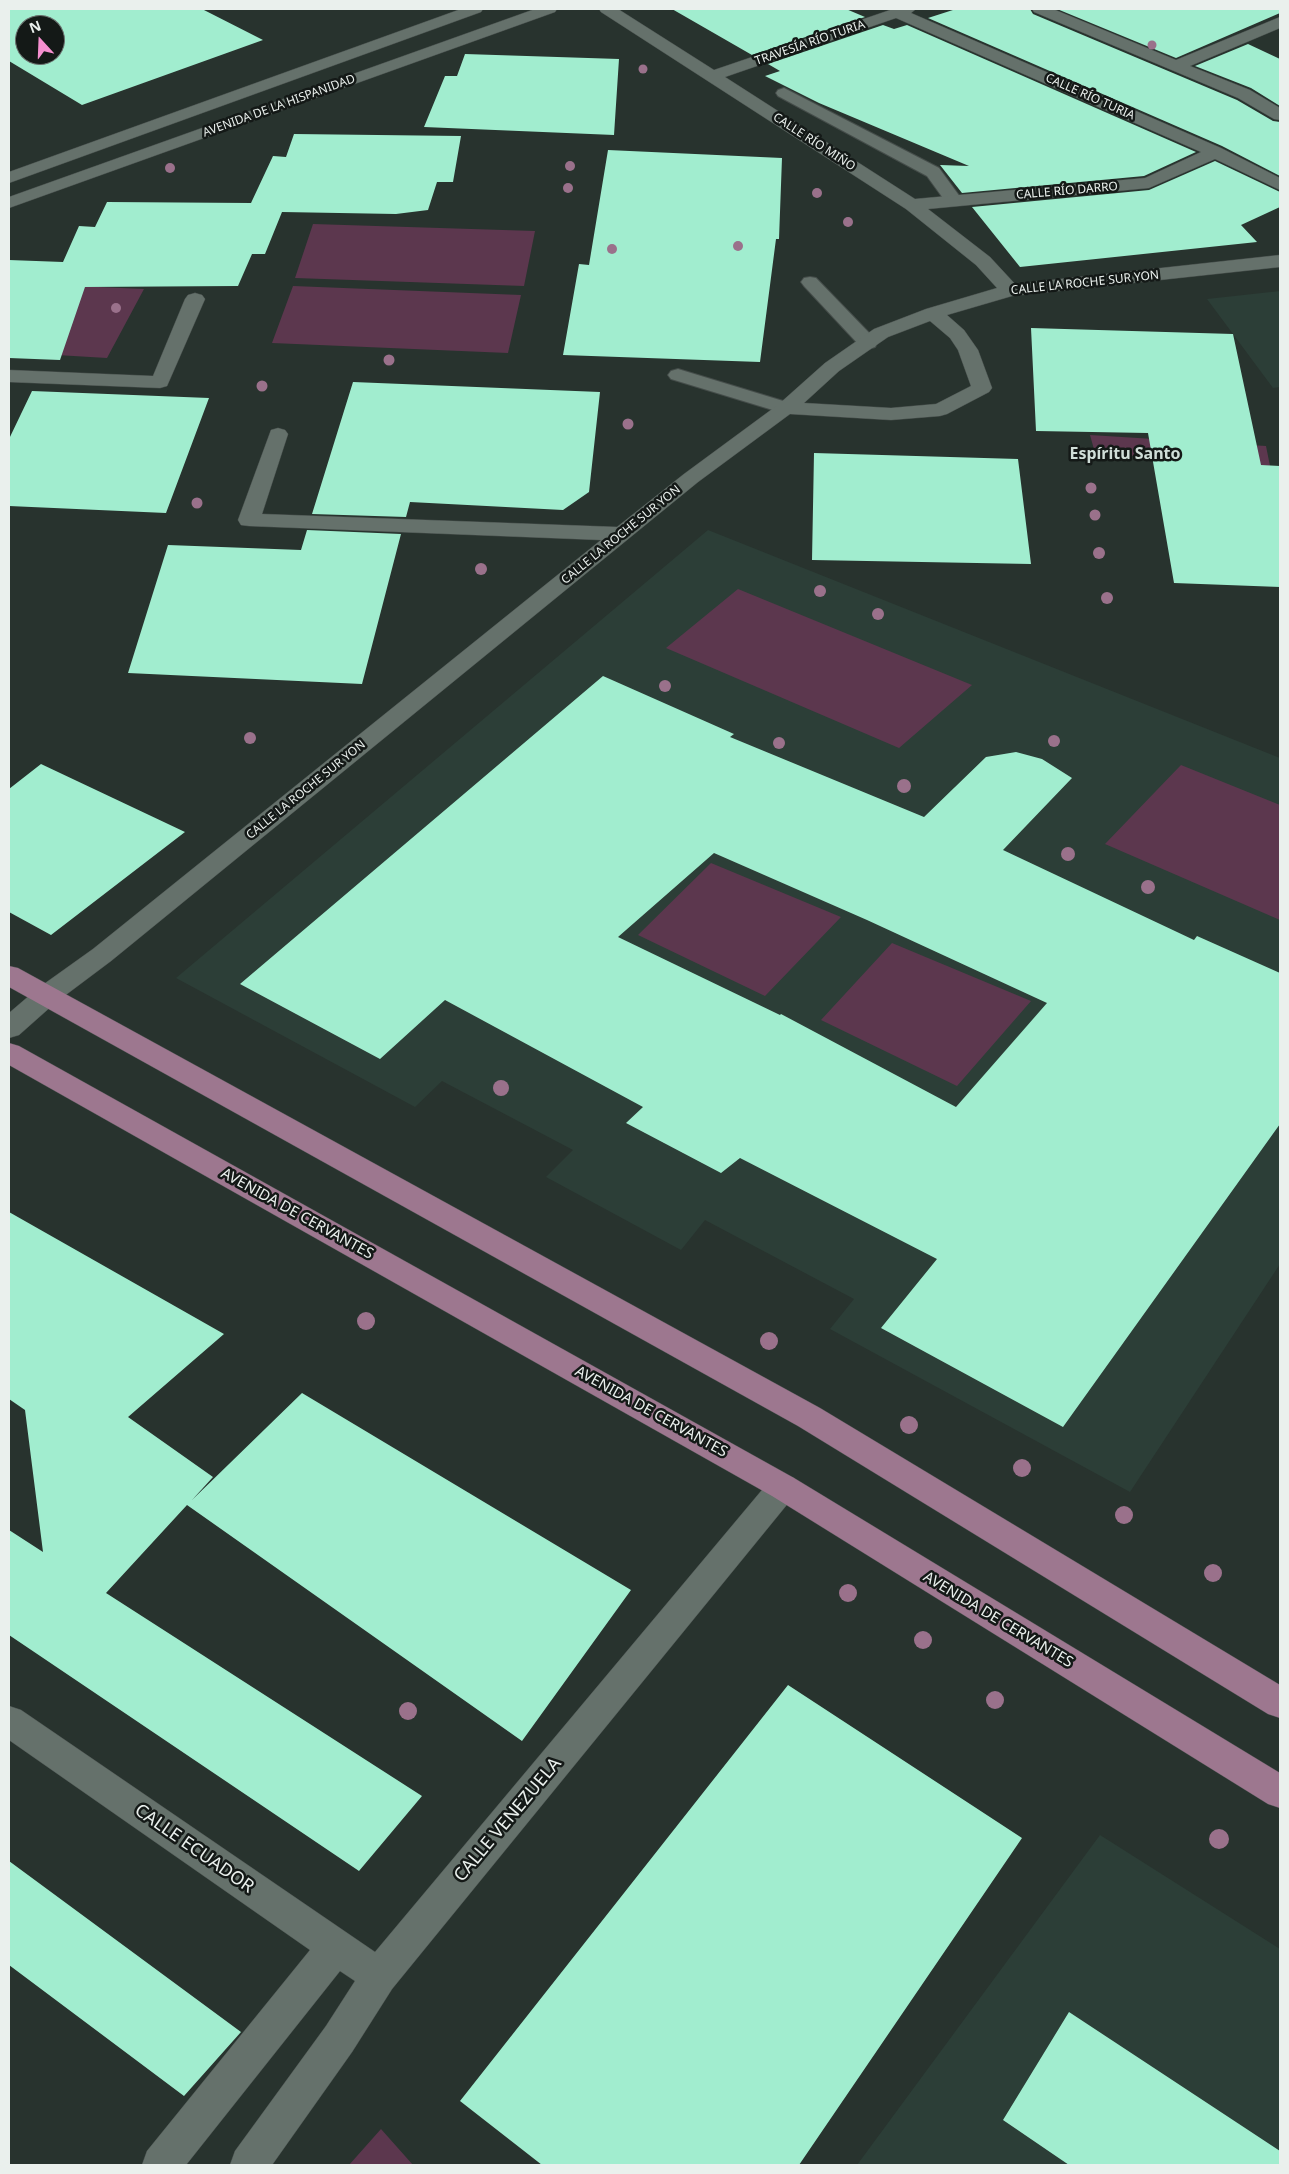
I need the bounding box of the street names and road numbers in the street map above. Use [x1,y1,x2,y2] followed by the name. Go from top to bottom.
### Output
[753,17,867,69] street label: TRAVESÍA RÍO TURIA
[1043,71,1137,123] street label: CALLE RÍO TURIA
[201,72,357,140] street label: AVENIDA DE LA HISPANIDAD
[770,110,858,174] street label: CALLE RÍO MIÑO
[1016,179,1118,203] street label: CALLE RÍO DARRO
[1010,268,1160,298] street label: CALLE LA ROCHE SUR YON
[559,483,683,587] street label: CALLE LA ROCHE SUR YON
[244,738,368,842] street label: CALLE LA ROCHE SUR YON
[218,1165,376,1263] street label: AVENIDA DE CERVANTES
[572,1363,730,1461] street label: AVENIDA DE CERVANTES
[920,1568,1076,1672] street label: AVENIDA DE CERVANTES
[450,1754,566,1886] street label: CALLE VENEZUELA
[130,1800,258,1898] street label: CALLE ECUADOR

